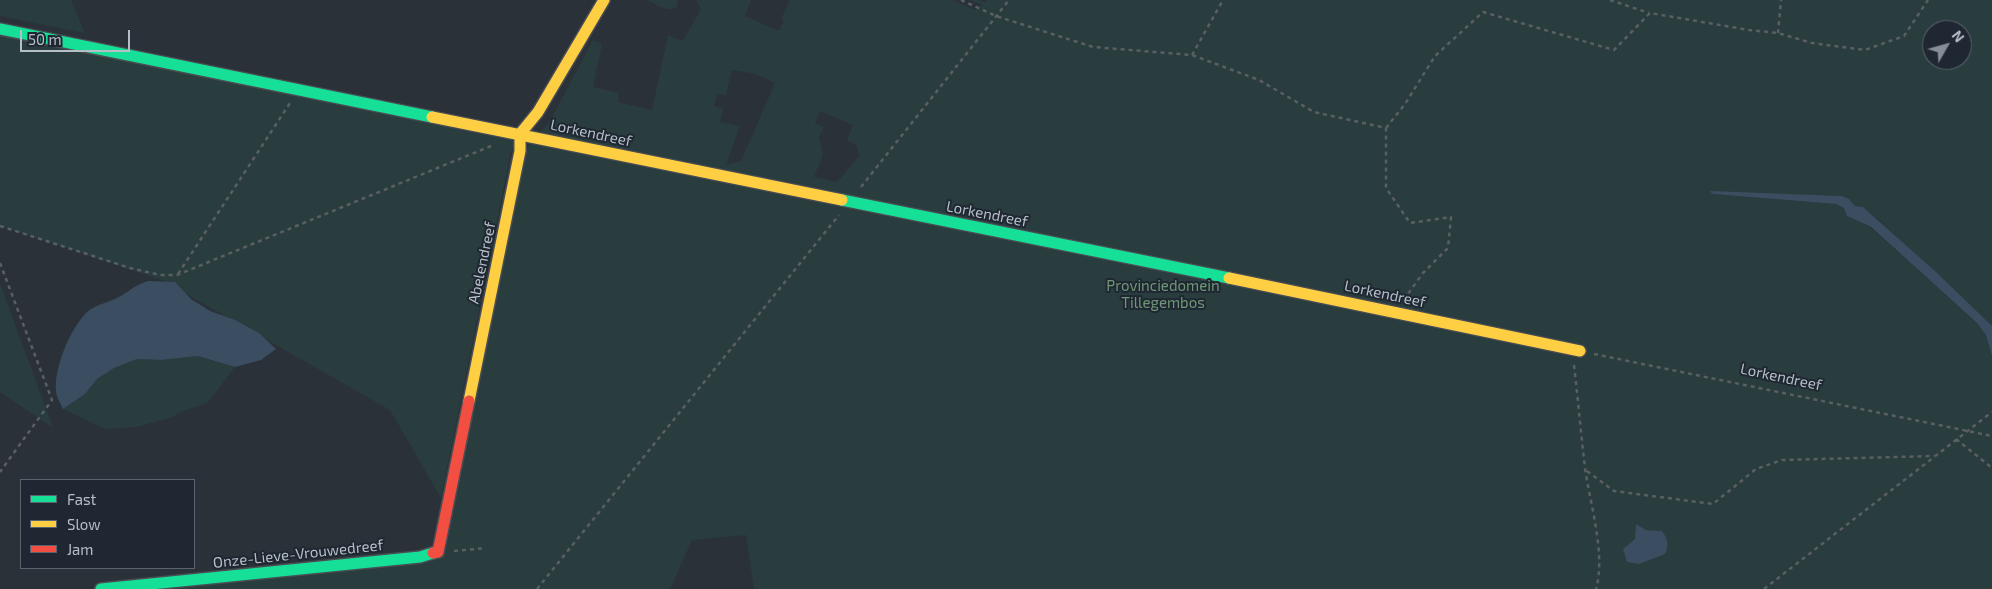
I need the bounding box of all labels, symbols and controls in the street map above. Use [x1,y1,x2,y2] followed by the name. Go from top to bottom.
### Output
[22,20,132,52] scale bar
[1922,20,1972,70] north arrow
[1949,27,1968,45] text: N
[28,30,62,48] text: 50 m
[549,116,633,150] street label: Lorkendreef
[945,197,1029,231] street label: Lorkendreef
[465,220,499,306] street label: Abelendreef
[1106,277,1220,312] park label: Provinciedomein Tillegembos
[1343,277,1427,311] street label: Lorkendreef
[1739,360,1823,394] street label: Lorkendreef
[20,479,195,569] legend
[67,490,96,508] text: Fast
[67,515,101,533] text: Slow
[212,536,384,572] street label: Onze-Lieve-Vrouwedreef
[67,540,93,558] text: Jam

